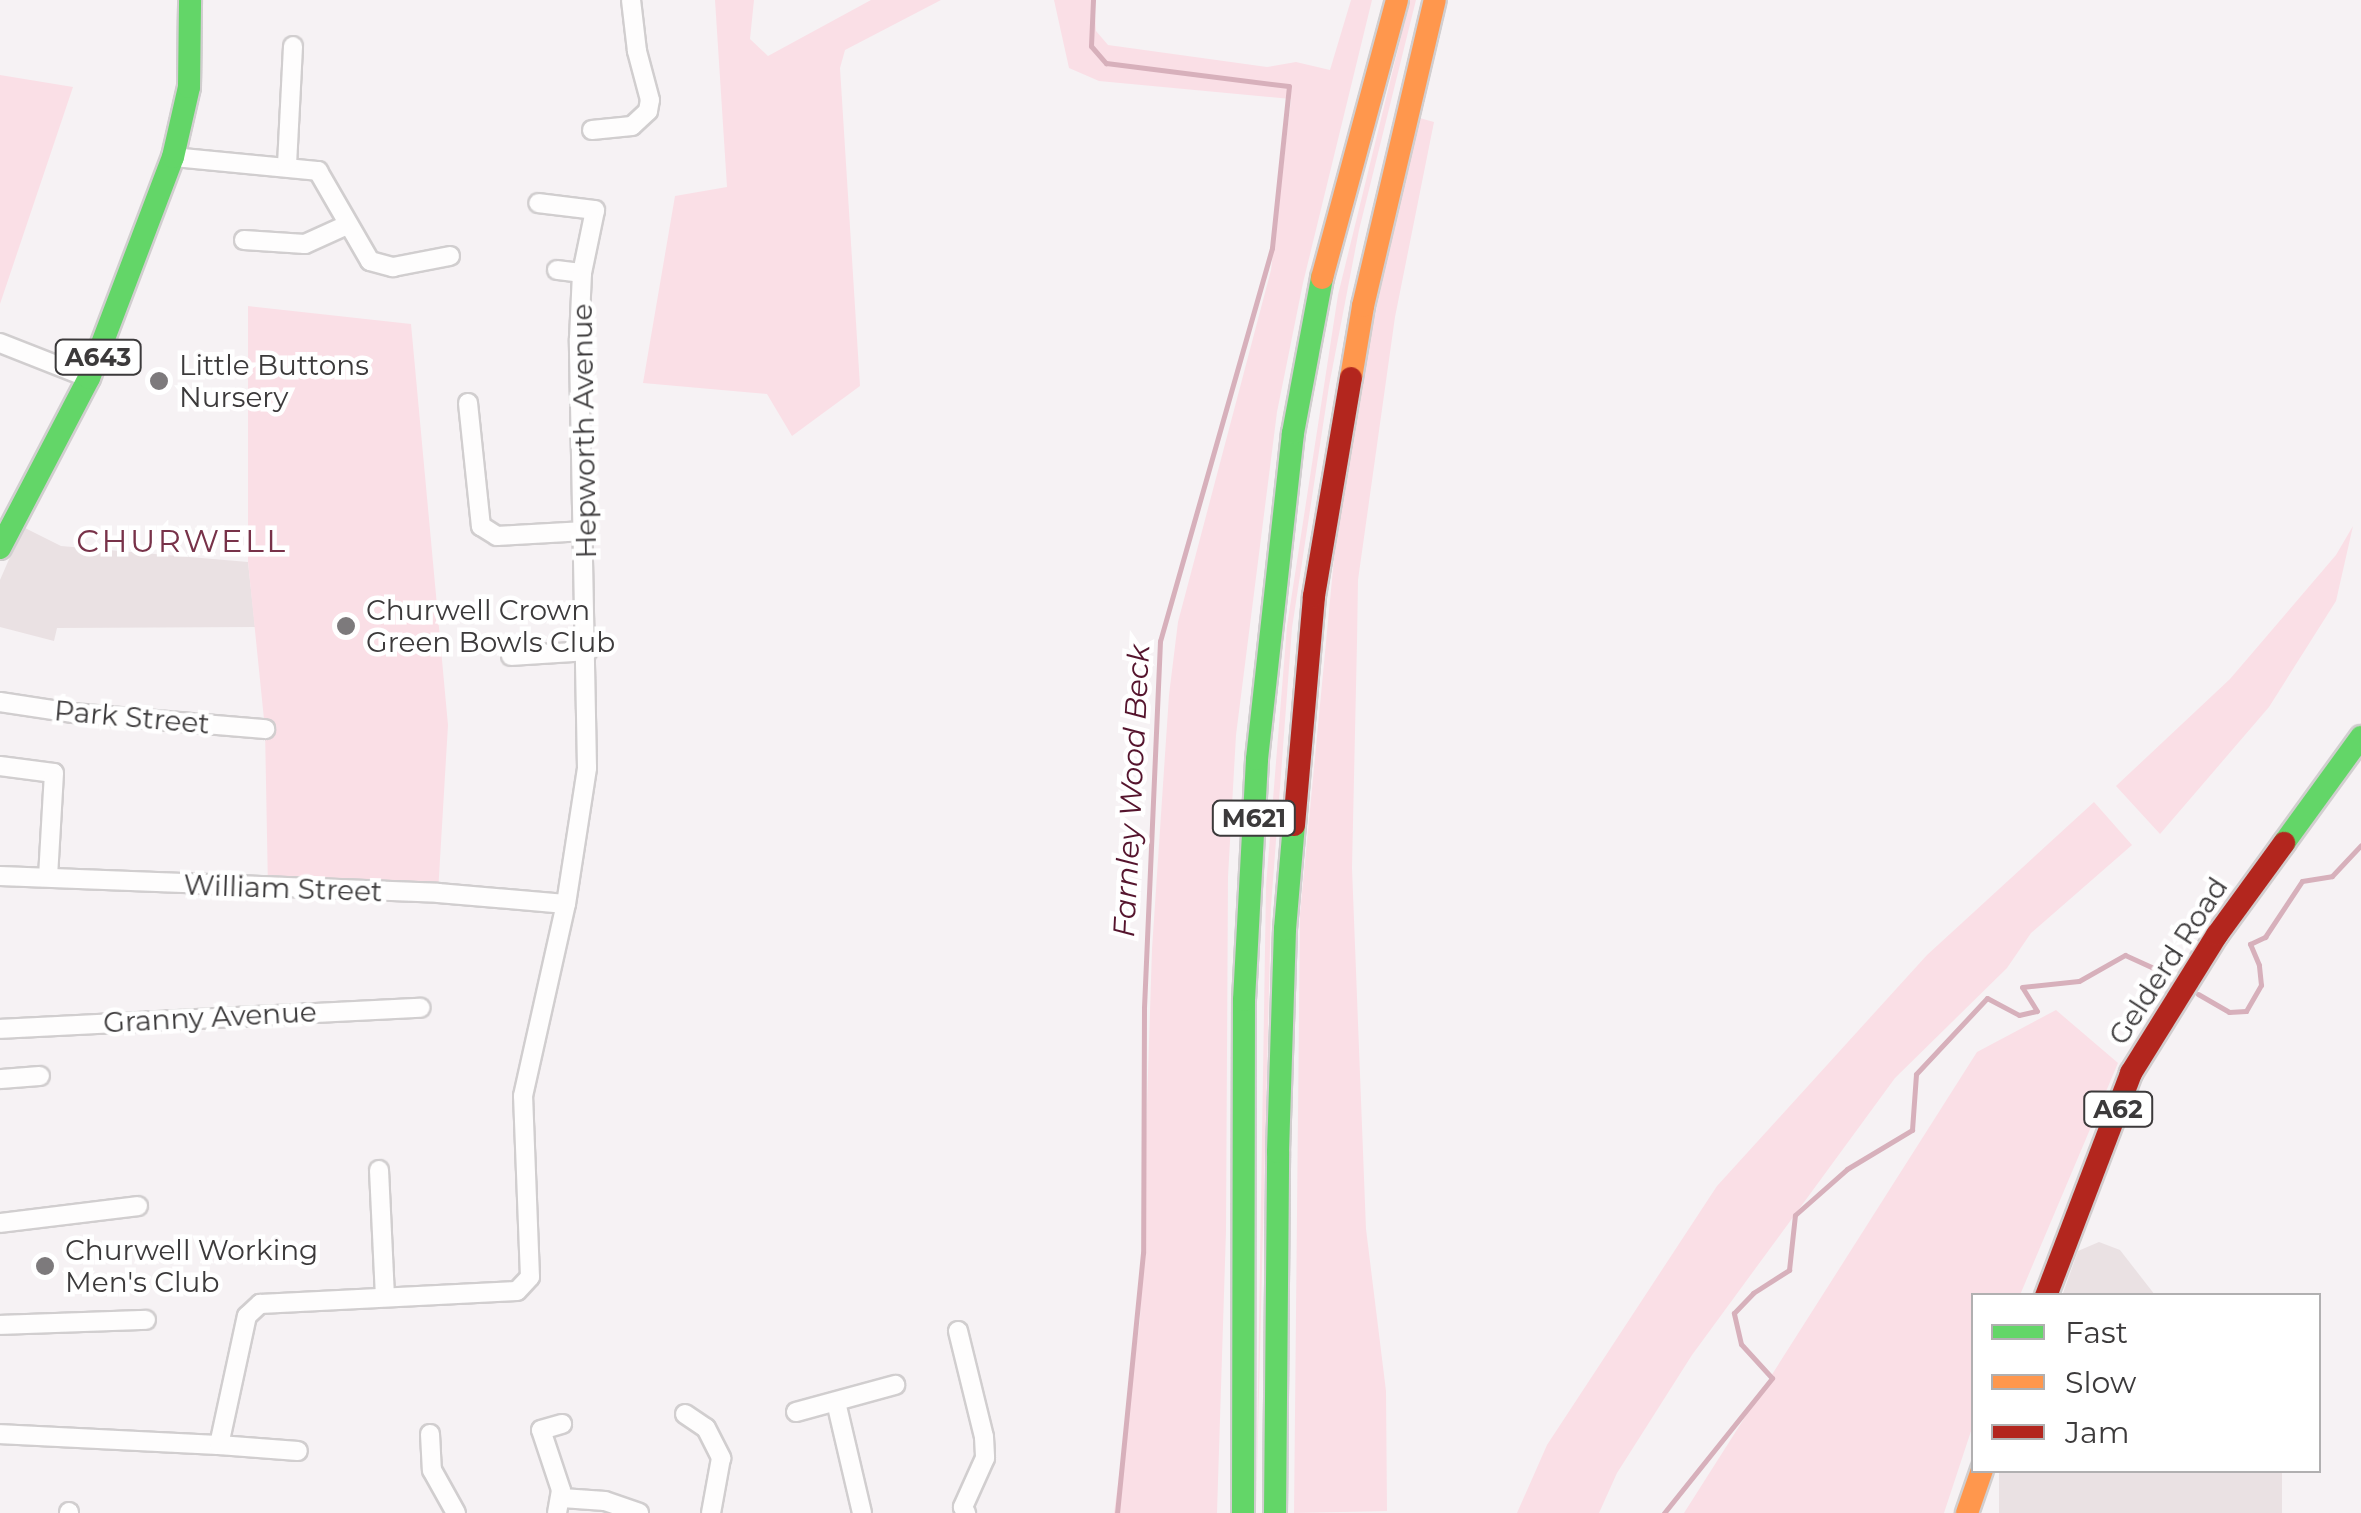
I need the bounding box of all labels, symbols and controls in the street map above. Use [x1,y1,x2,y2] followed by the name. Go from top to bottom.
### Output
[565,303,603,559] street label: Hepworth Avenue
[53,337,143,377] road number: A643
[179,348,369,414] place label: Little Buttons Nursery
[148,370,170,392] marker: Little Buttons Nursery
[76,522,288,560] district label: CHURWELL
[366,593,615,659] place label: Churwell Crown Green Bowls Club
[335,615,357,637] marker: Churwell Crown Green Bowls Club
[1106,644,1158,938] water label: Farnley Wood Beck
[53,693,211,741] street label: Park Street
[1212,798,1296,838] road number: M621
[183,868,383,908] street label: William Street
[2102,871,2234,1051] street label: Gelderd Road
[102,995,318,1039] street label: Granny Avenue
[2083,1089,2153,1129] road number: A62
[65,1233,318,1299] place label: Churwell Working Men's Club
[34,1255,56,1277] marker: Churwell Working Men's Club
[1971,1293,2321,1473] legend
[2065,1314,2128,1351] text: Fast
[2065,1364,2136,1401] text: Slow
[2065,1414,2130,1451] text: Jam

